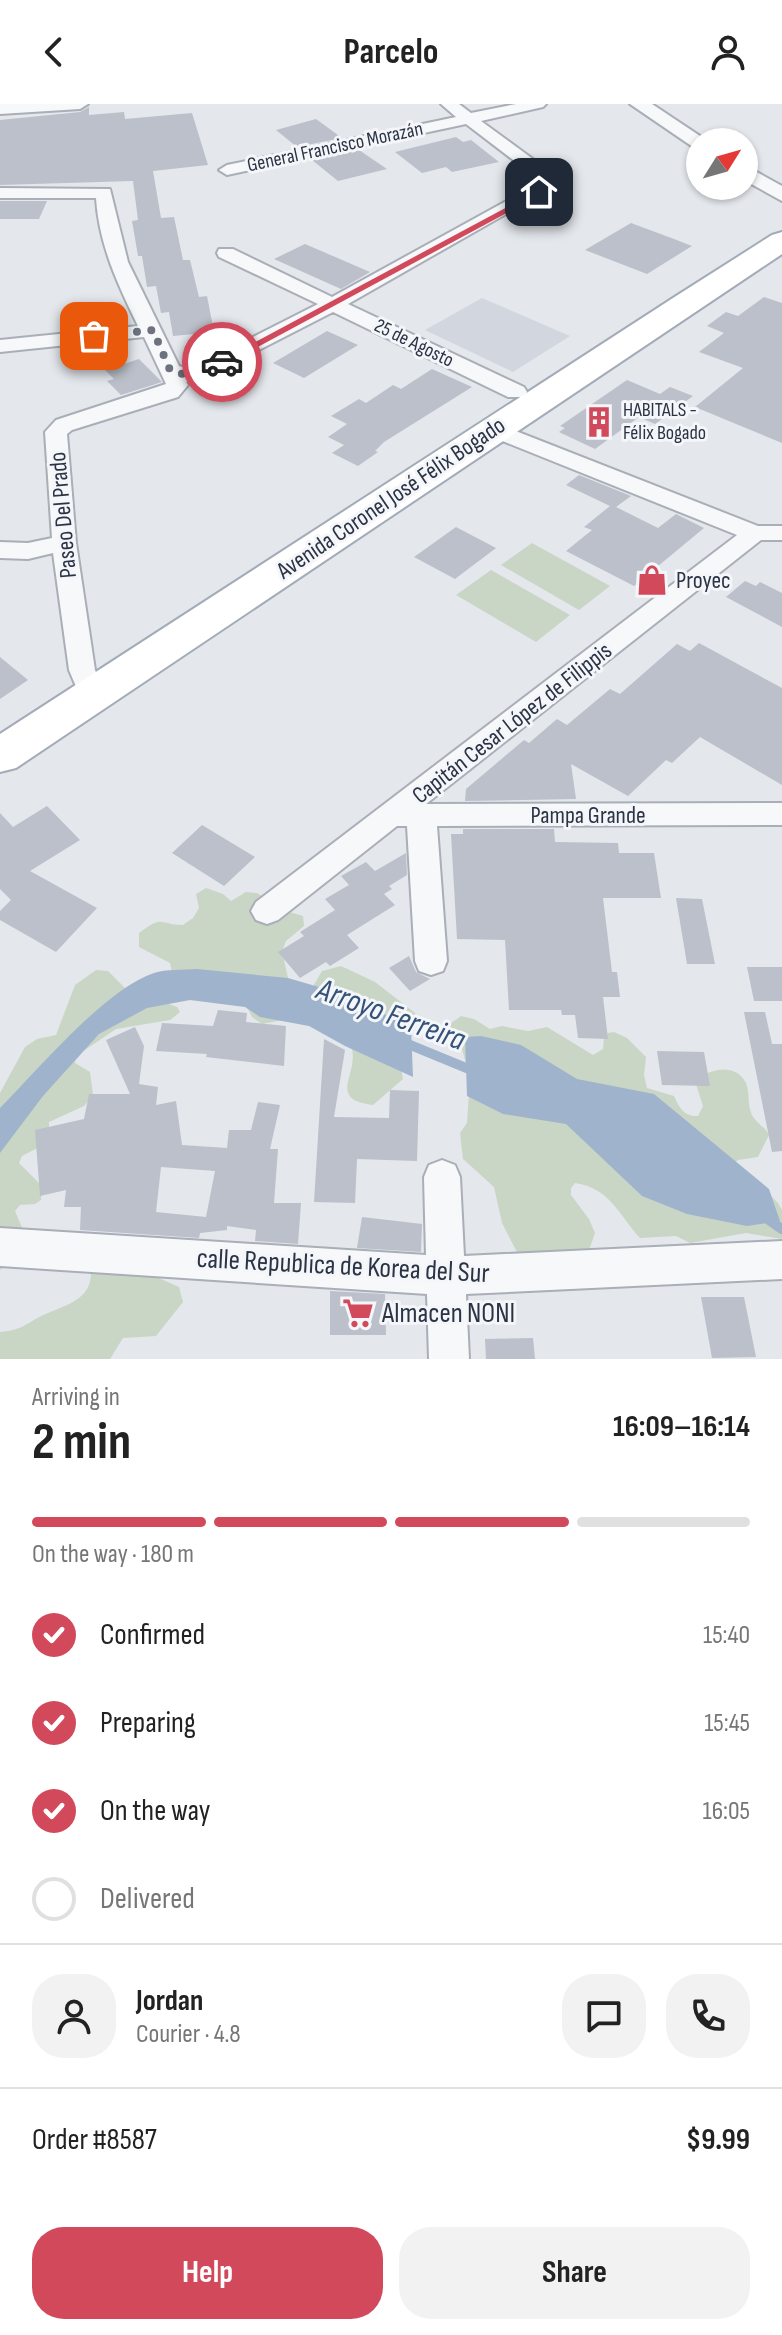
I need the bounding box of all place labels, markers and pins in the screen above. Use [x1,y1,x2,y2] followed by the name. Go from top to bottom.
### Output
[505,158,573,226] pin
[60,302,128,370] pin
[623,398,706,445] place label: HABITALS - Félix Bogado
[582,405,616,439] building icon: HABITALS - Félix Bogado
[635,563,669,597] shop icon: Proyec
[676,566,731,595] place label: Proyec
[341,1296,375,1330] supermarket icon: Almacen NONI
[381,1297,515,1330] place label: Almacen NONI

